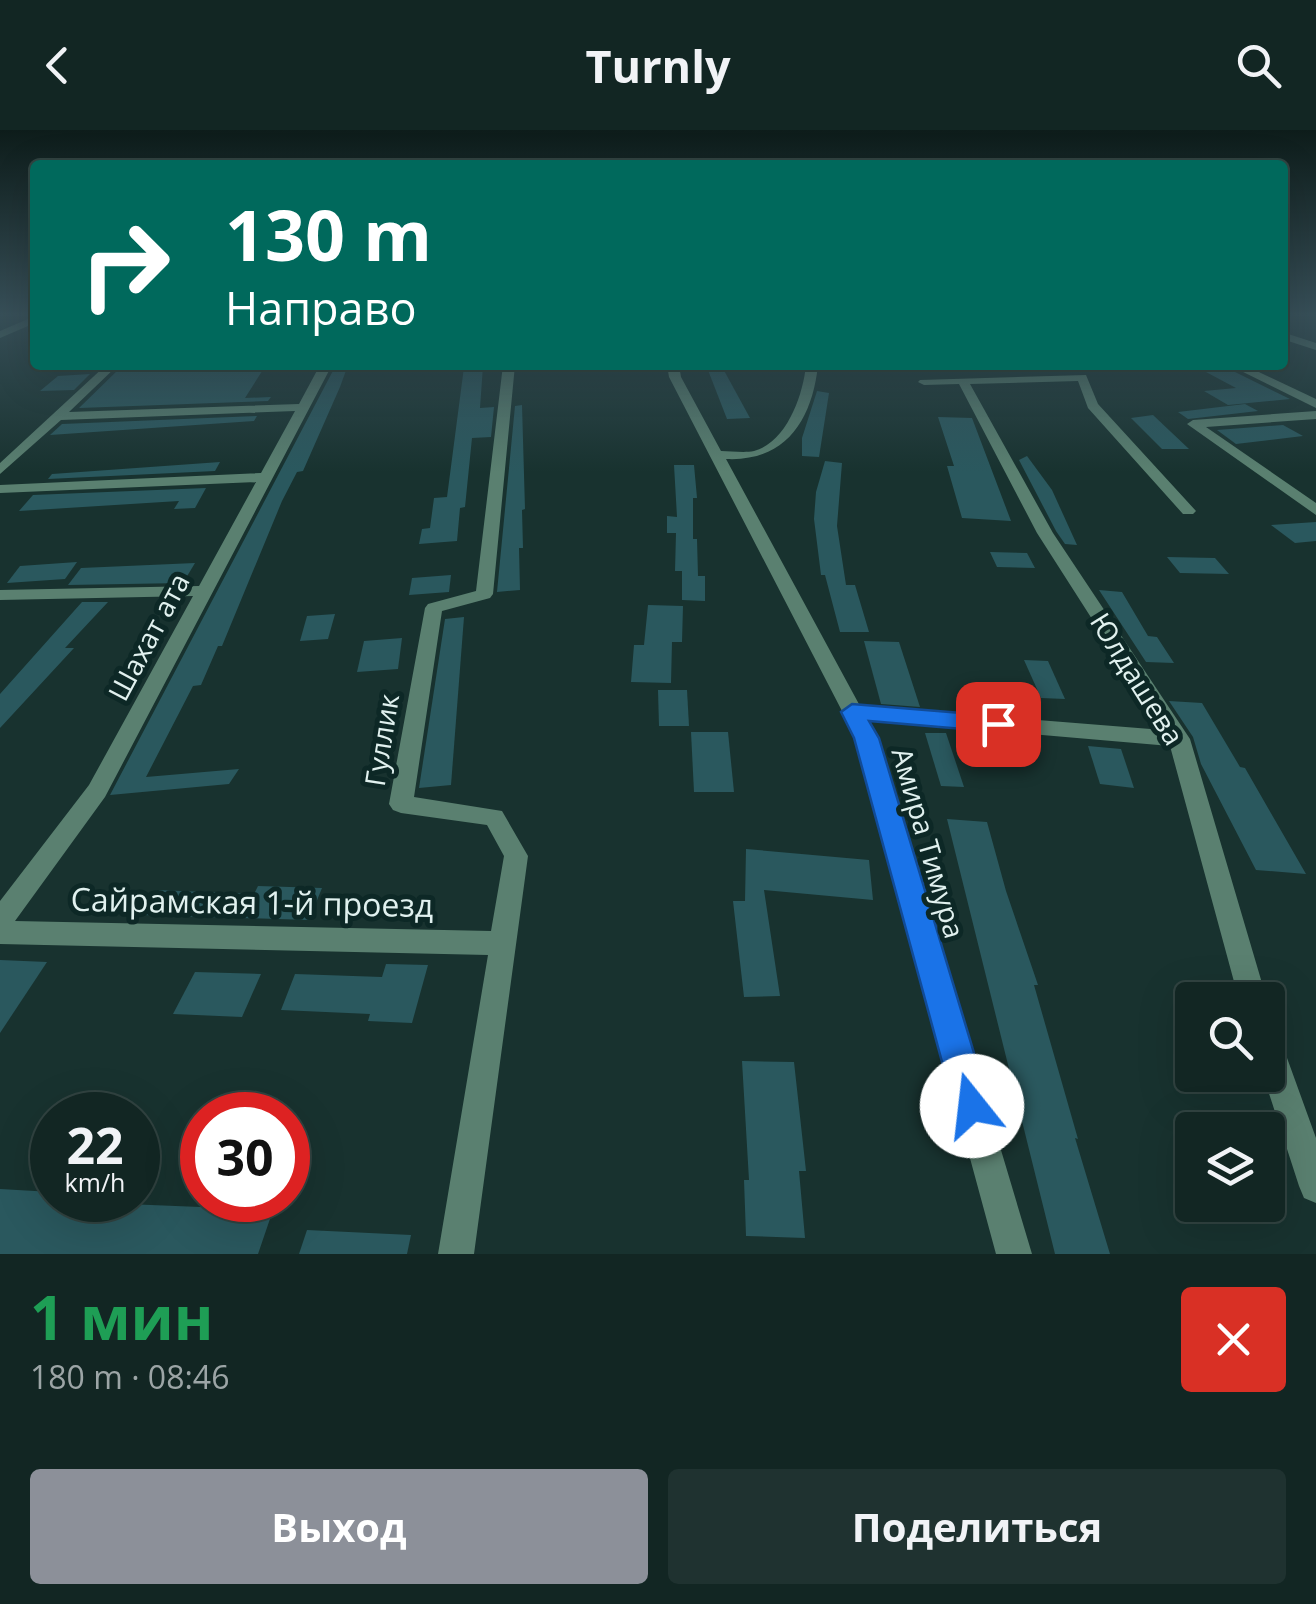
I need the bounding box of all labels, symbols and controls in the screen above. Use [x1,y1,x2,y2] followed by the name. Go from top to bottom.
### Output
[586,35,730,96] text: Turnly
[30,38,85,93] icon: back
[1231,38,1286,93] icon: search
[225,186,432,282] text: 130 m
[60,200,190,330] icon: right
[225,277,417,338] text: Направо
[99,566,198,707] street label: Шахат ата
[1082,605,1194,752] street label: Юлдашева
[956,682,1041,767] pin
[355,690,407,789] street label: Гуллик
[971,697,1026,752] icon: arrive
[884,743,974,942] street label: Амира Тимура
[70,877,434,926] street label: Сайрамская 1-й проезд
[1175,982,1285,1222] map controls
[1175,982,1285,1092] button: search
[920,1054,1024,1158] position arrow
[180,1092,310,1222] speed limit sign: 30
[66,1111,124,1179] text: 22
[1175,1112,1285,1222] button: layers
[65,1165,125,1199] text: km/h
[30,1276,214,1358] text: 1 мин
[1181,1287,1286,1392] button: close
[30,1355,229,1398] text: 180 m · 08:46
[30,1469,648,1584] button: Выход
[668,1469,1286,1584] button: Поделиться

